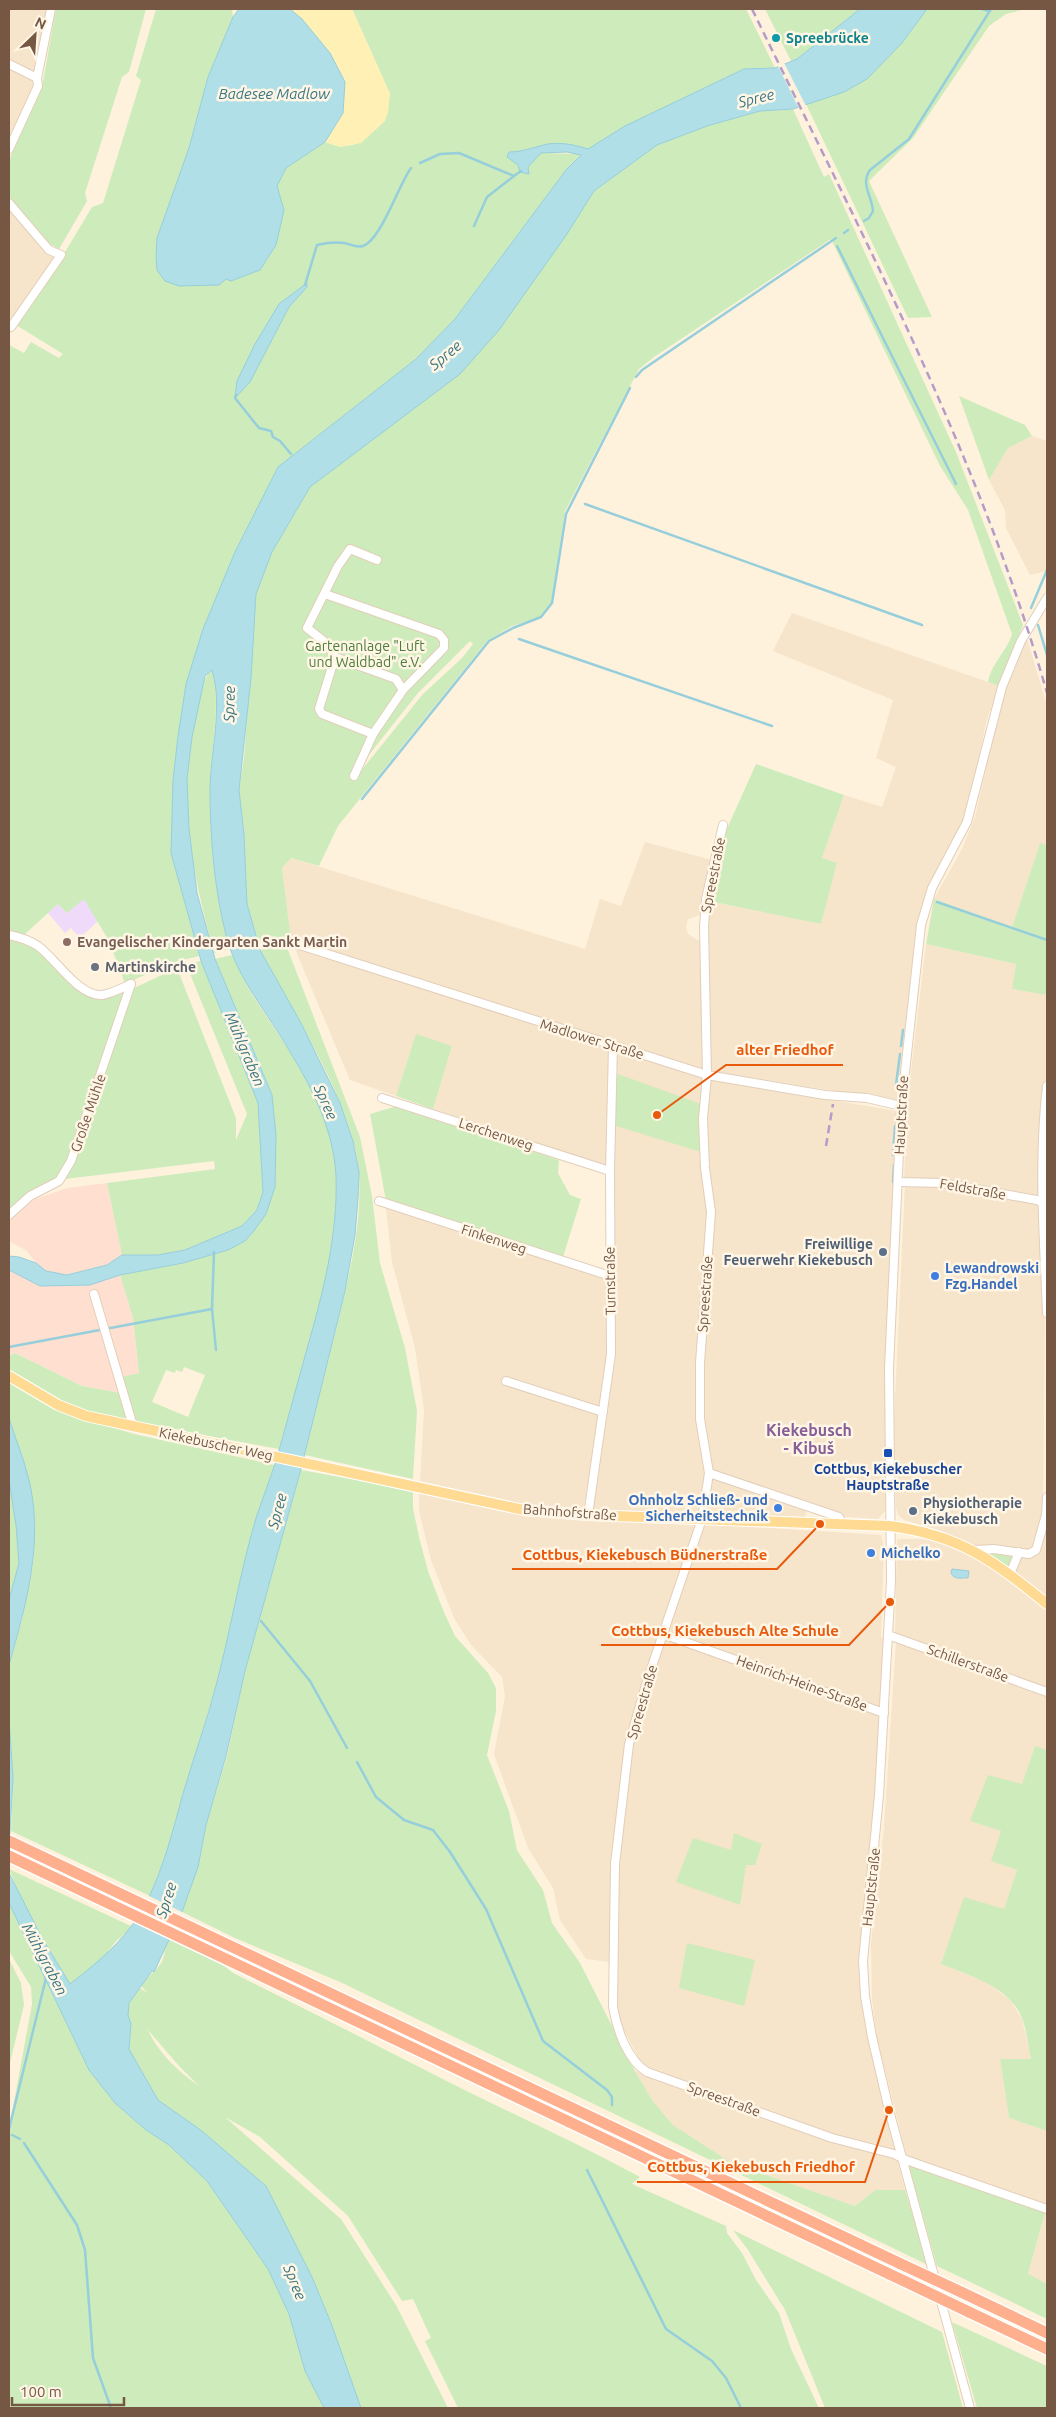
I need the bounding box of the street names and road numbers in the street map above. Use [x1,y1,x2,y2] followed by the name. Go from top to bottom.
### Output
[698,836,728,914] street label: Spreestraße
[538,1016,646,1062] street label: Madlower Straße
[67,1072,109,1154] street label: Große Mühle
[891,1075,911,1155] street label: Hauptstraße
[457,1114,535,1154] street label: Lerchenweg
[939,1175,1007,1203] street label: Feldstraße
[459,1221,529,1257] street label: Finkenweg
[601,1246,619,1316] street label: Turnstraße
[694,1255,716,1333] street label: Spreestraße
[158,1424,274,1464] street label: Kiekebuscher Weg
[523,1501,617,1523] street label: Bahnhofstraße
[925,1641,1011,1685] street label: Schillerstraße
[734,1652,870,1714] street label: Heinrich-Heine-Straße
[624,1663,660,1741] street label: Spreestraße
[859,1847,883,1927] street label: Hauptstraße
[685,2078,763,2120] street label: Spreestraße

